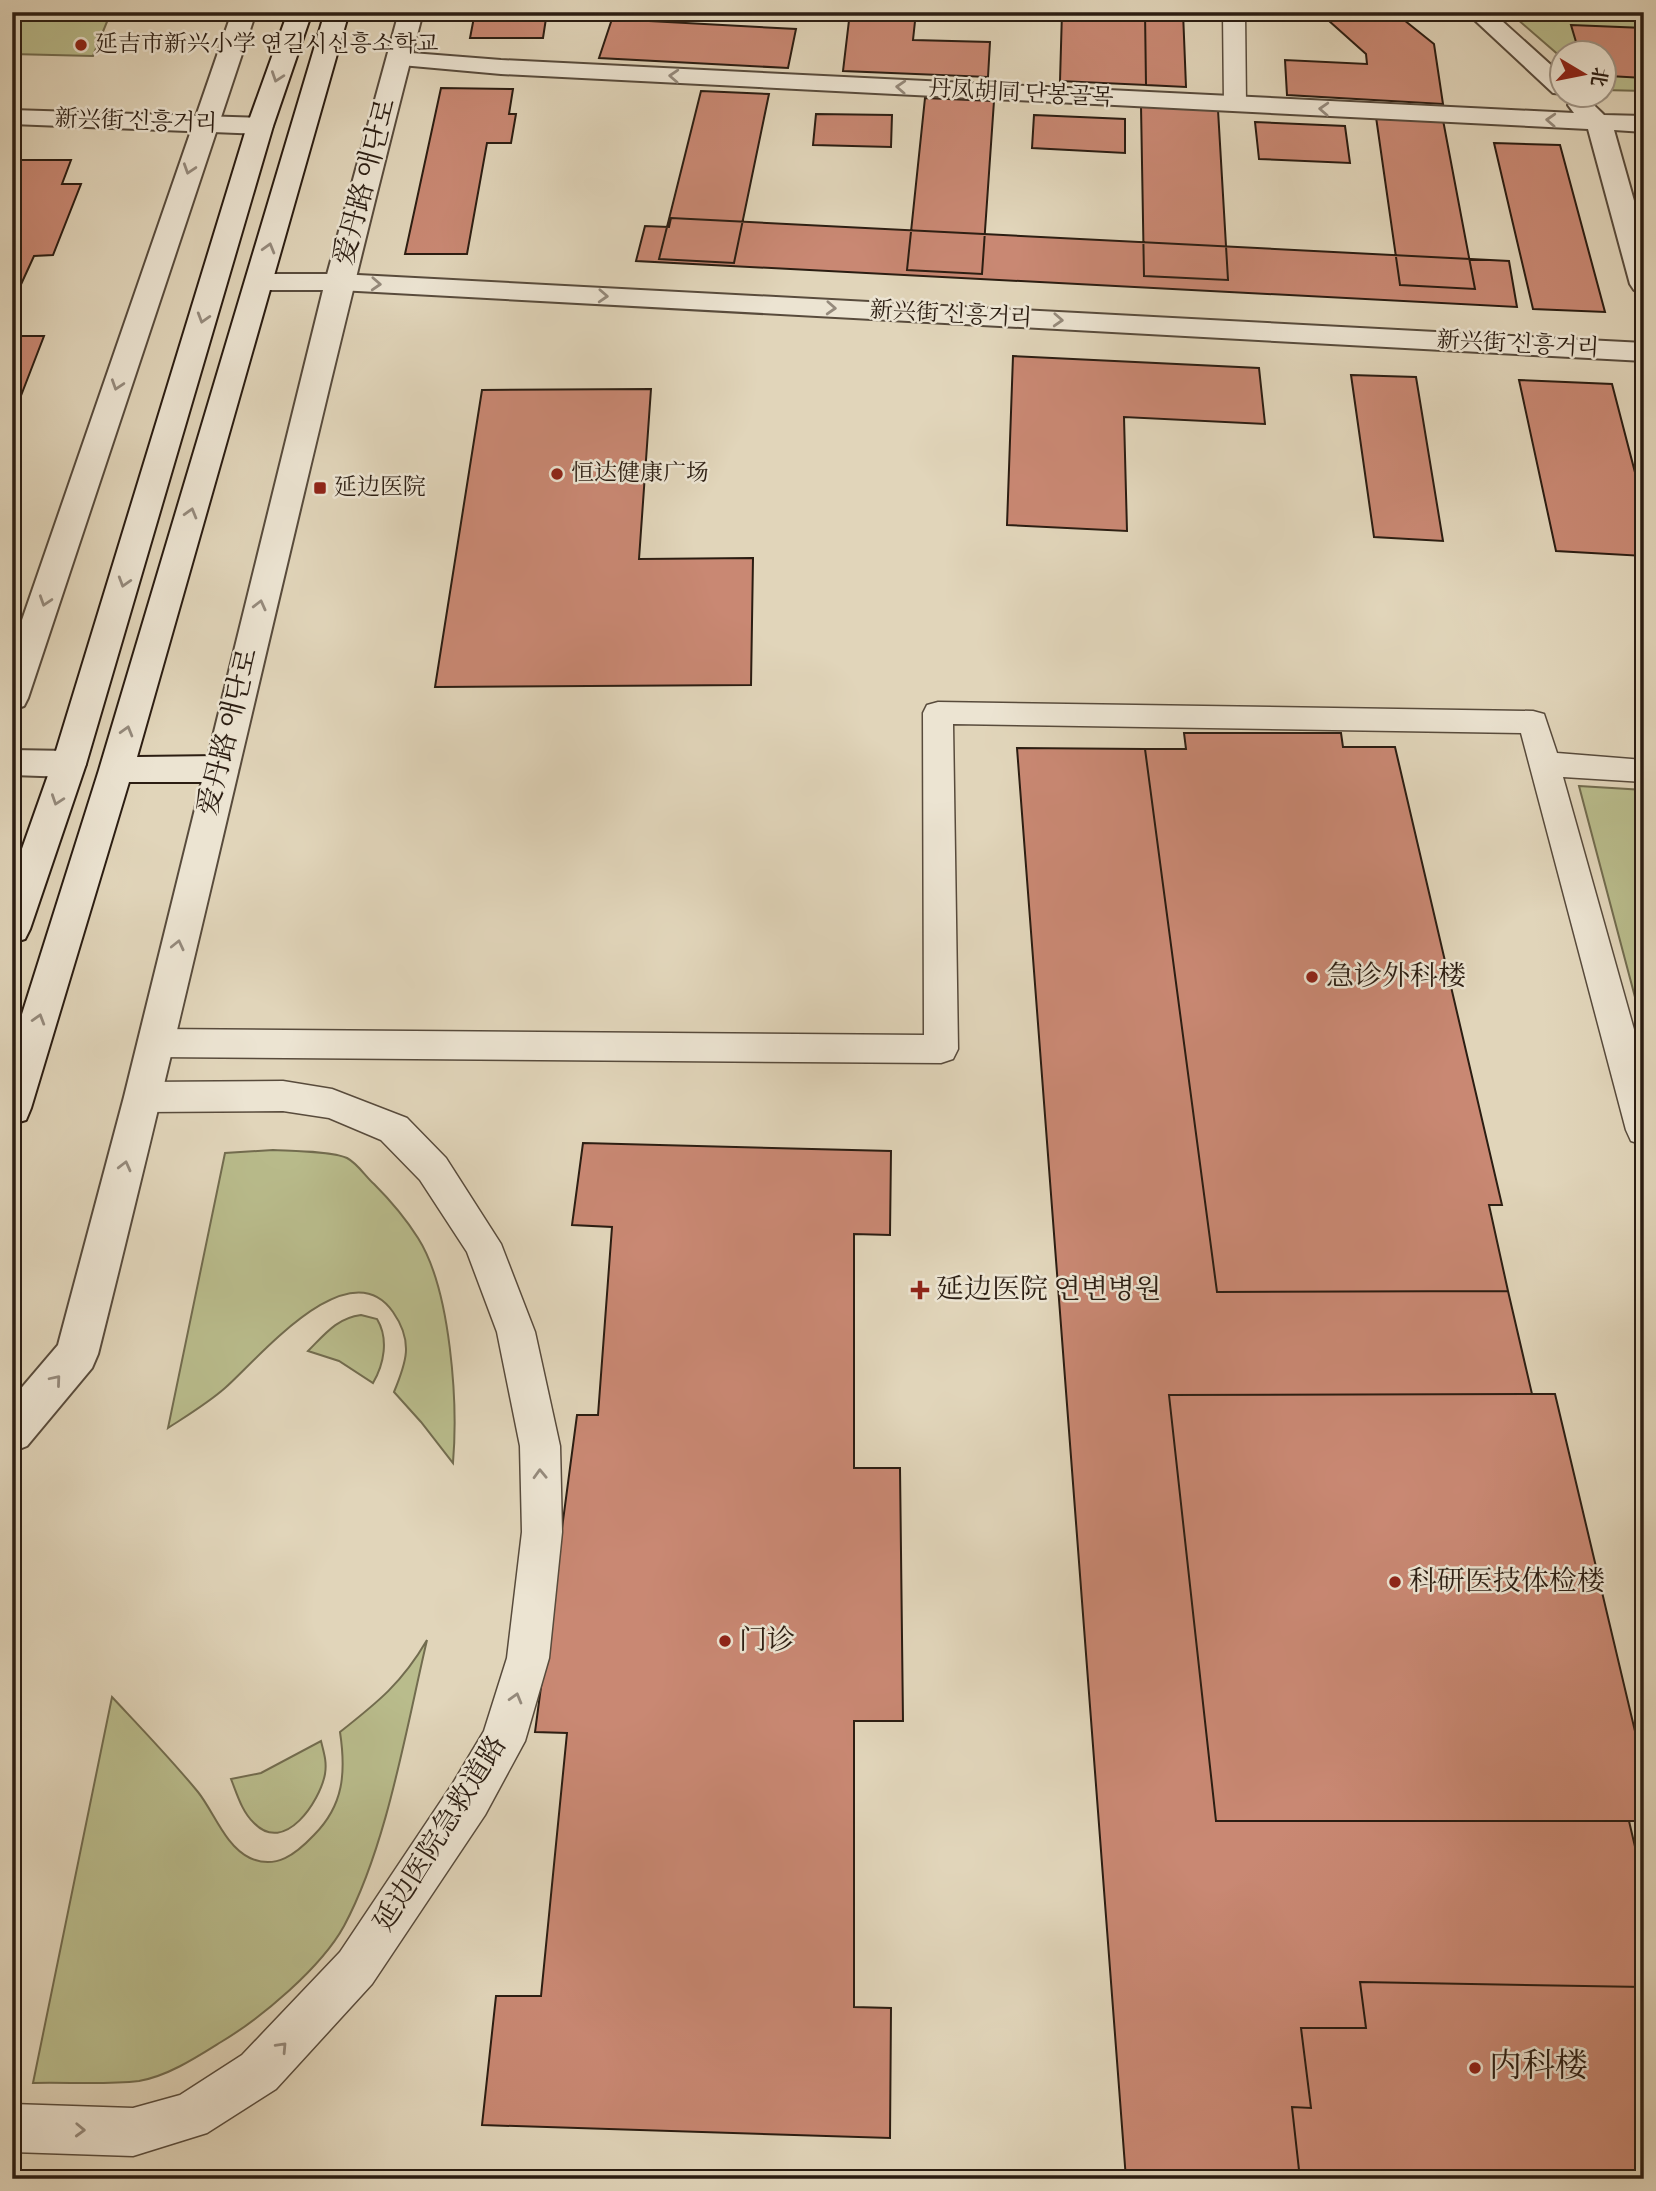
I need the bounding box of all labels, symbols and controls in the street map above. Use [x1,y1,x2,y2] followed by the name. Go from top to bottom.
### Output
[95,29,438,61] place label: 延吉市新兴小学 연길시신흥소학교
[73,37,89,53] marker: 延吉市新兴小学 연길시신흥소학교
[1548,38,1618,108] north arrow
[1583,65,1612,88] text: 北
[668,69,679,84] one-way arrow
[271,70,285,82] one-way arrow
[928,73,1114,115] street label: 丹凤胡同 단봉골목
[895,80,906,95] one-way arrow
[325,94,407,270] street label: 爱丹路 애단로
[1318,101,1329,116] one-way arrow
[54,103,218,141] street label: 新兴街 신흥거리
[1545,113,1556,128] one-way arrow
[183,162,197,175] one-way arrow
[260,242,275,254] one-way arrow
[371,276,382,291] one-way arrow
[598,288,609,303] one-way arrow
[869,295,1033,335] street label: 新兴街 신흥거리
[825,300,836,315] one-way arrow
[196,311,211,323] one-way arrow
[1053,313,1064,328] one-way arrow
[1436,325,1600,365] street label: 新兴街 신흥거리
[111,378,125,390] one-way arrow
[571,458,709,490] place label: 恒达健康广场
[549,466,565,482] marker: 恒达健康广场
[334,472,426,504] place label: 延边医院
[312,480,328,496] marker: 延边医院
[183,507,198,519] one-way arrow
[117,576,132,588] one-way arrow
[39,594,53,606] one-way arrow
[252,599,266,611] one-way arrow
[189,644,269,820] street label: 爱丹路 애단로
[119,725,134,737] one-way arrow
[51,793,65,805] one-way arrow
[170,939,185,951] one-way arrow
[1326,958,1466,997] place label: 急诊外科楼
[1304,969,1320,985] marker: 急诊外科楼
[31,1013,46,1025] one-way arrow
[117,1160,131,1172] one-way arrow
[936,1271,1162,1310] place label: 延边医院 연변병원
[910,1280,930,1300] marker: 延边医院 연변병원
[48,1375,60,1388] one-way arrow
[533,1468,548,1479] one-way arrow
[1409,1563,1605,1602] place label: 科研医技体检楼
[1387,1574,1403,1590] marker: 科研医技体检楼
[739,1622,795,1661] place label: 门诊
[717,1633,733,1649] marker: 门诊
[508,1693,522,1705] one-way arrow
[365,1729,517,1939] street label: 延边医院急救道路
[274,2042,287,2055] one-way arrow
[1489,2045,1588,2091] place label: 内科楼
[1467,2060,1483,2076] marker: 内科楼
[75,2123,86,2138] one-way arrow

